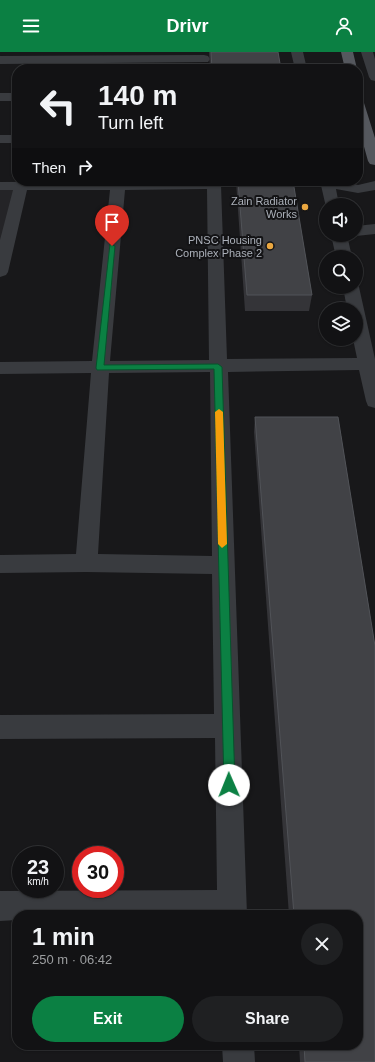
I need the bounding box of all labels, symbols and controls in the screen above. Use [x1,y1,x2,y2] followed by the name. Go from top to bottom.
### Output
[20,15,42,37] icon: menu
[333,15,355,37] icon: person
[166,16,209,36] text: Drivr
[32,80,84,132] icon: left
[98,80,177,111] text: 140 m
[98,113,163,133] text: Turn left
[74,156,96,178] icon: right
[32,159,66,176] text: Then
[231,195,297,220] place label: Zain Radiator Works
[319,198,363,346] map controls
[319,198,363,242] button: sound
[300,202,310,212] marker: Zain Radiator Works
[95,205,129,246] pin
[101,211,123,233] icon: arrive
[175,234,262,259] place label: PNSC Housing Complex Phase 2
[265,241,275,251] marker: PNSC Housing Complex Phase 2
[319,250,363,294] button: search
[319,302,363,346] button: layers
[208,764,250,806] position arrow
[72,846,124,898] speed limit sign: 30
[27,856,49,878] text: 23
[27,876,49,887] text: km/h
[32,923,95,950] text: 1 min
[301,923,343,965] button: close
[32,952,112,967] text: 250 m · 06:42
[32,996,184,1042] button: Exit
[192,996,343,1042] button: Share

